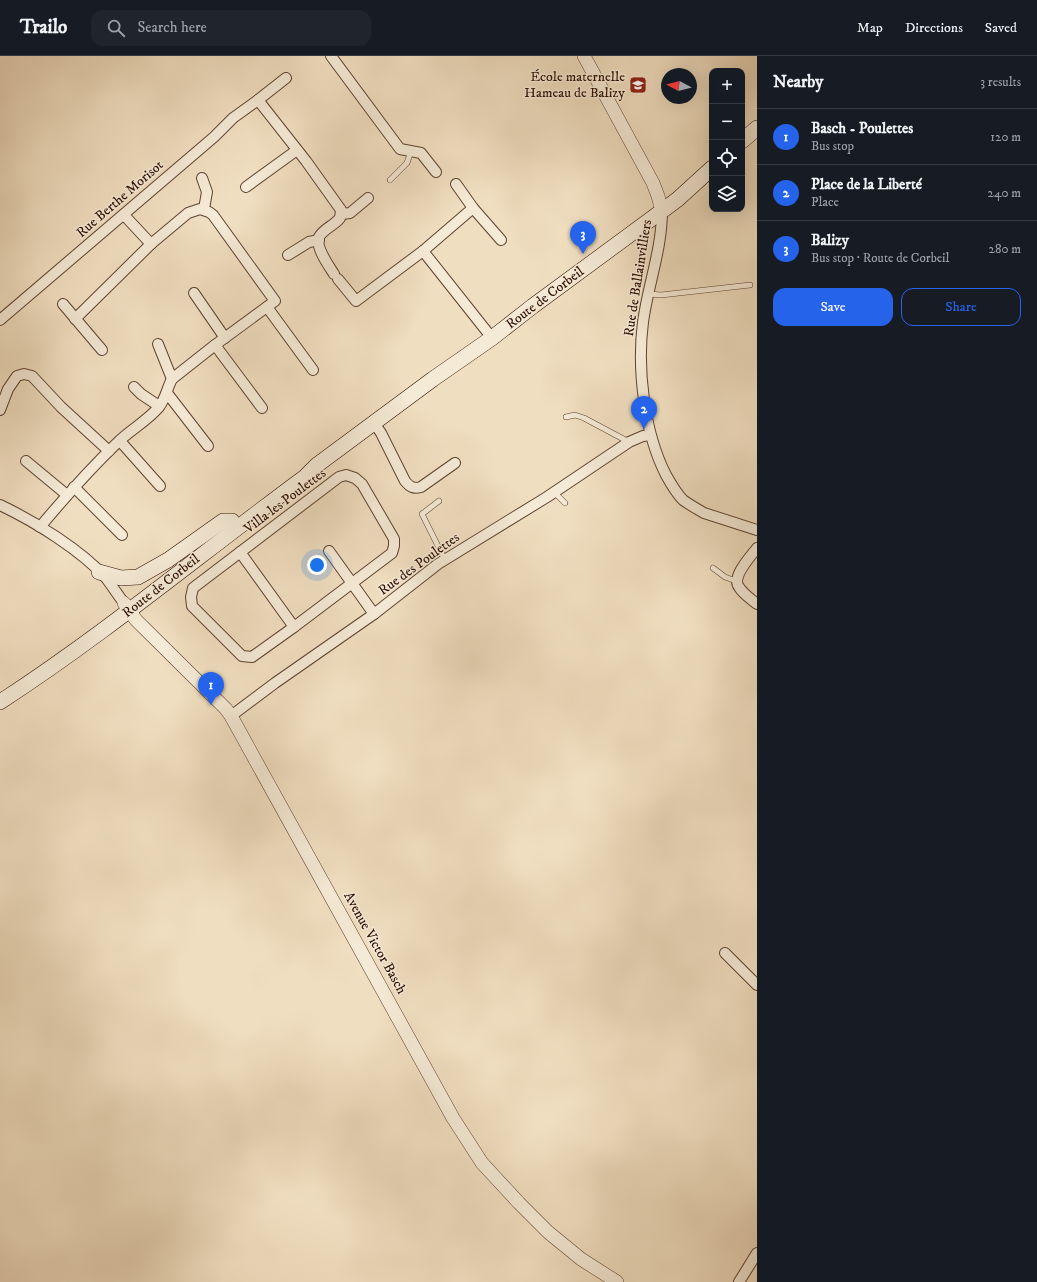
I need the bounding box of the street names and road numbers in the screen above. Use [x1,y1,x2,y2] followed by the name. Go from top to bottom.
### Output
[73,156,168,242] street label: Rue Berthe Morisot
[620,218,656,338] street label: Rue de Ballainvilliers
[502,262,588,333] street label: Route de Corbeil
[240,464,330,538] street label: Villa les Poulettes
[375,528,463,600] street label: Rue des Poulettes
[119,550,204,622] street label: Route de Corbeil
[339,889,411,998] street label: Avenue Victor Basch

